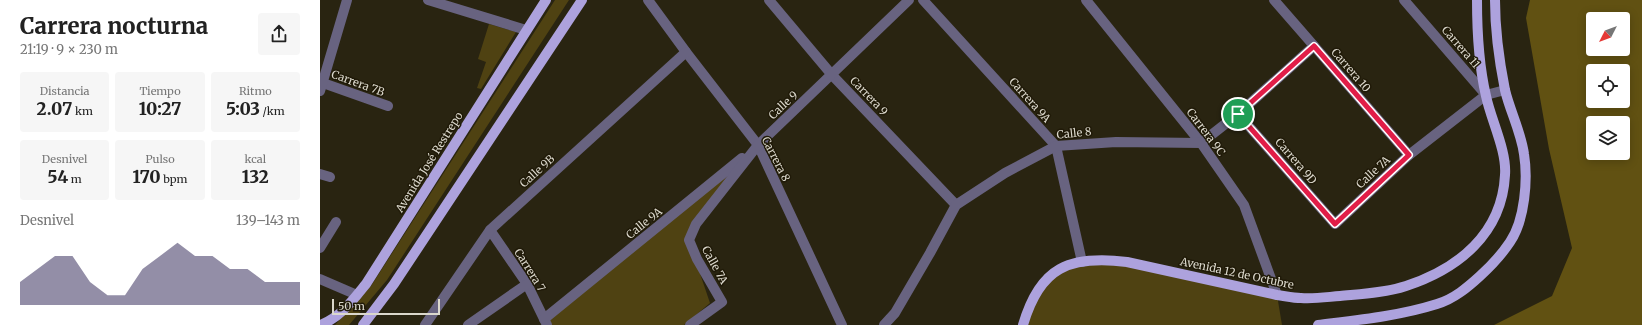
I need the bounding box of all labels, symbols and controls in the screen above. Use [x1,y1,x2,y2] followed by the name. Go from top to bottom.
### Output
[20,12,208,40] text: Carrera nocturna
[1586,12,1630,56] north arrow
[1586,12,1630,160] map controls
[258,13,300,55] button: share
[1439,23,1483,71] street label: Carrera 11
[20,41,118,58] text: 21:19 · 9 × 230 m
[1328,45,1374,95] street label: Carrera 10
[1586,64,1630,108] button: locate
[330,67,387,99] street label: Carrera 7B
[847,74,891,119] street label: Carrera 9
[1006,75,1054,126] street label: Carrera 9A
[40,84,90,98] text: Distancia
[139,84,181,98] text: Tiempo
[239,84,272,98] text: Ritmo
[765,88,801,122] street label: Calle 9
[1221,97,1255,131] pin
[37,98,72,120] text: 2.07
[139,98,181,120] text: 10:27
[226,98,260,120] text: 5:03
[1227,103,1249,125] icon: arrive
[72,104,93,118] text: km
[260,104,285,118] text: /km
[1184,105,1228,159] street label: Carrera 9C
[392,109,466,216] street label: Avenida José Restrepo
[1586,116,1630,160] button: layers
[1056,124,1093,142] street label: Calle 8
[759,134,793,184] street label: Carrera 8
[1272,135,1320,187] street label: Carrera 9D
[517,151,558,190] street label: Calle 9B
[42,152,87,166] text: Desnivel
[145,152,175,166] text: Pulso
[245,152,266,166] text: kcal
[1353,153,1393,191] street label: Calle 7A
[48,166,68,188] text: 54
[133,166,161,188] text: 170
[242,166,269,188] text: 132
[68,172,82,186] text: m
[161,172,187,186] text: bpm
[623,204,665,242] street label: Calle 9A
[20,212,74,229] text: Desnivel
[236,212,300,229] text: 139–143 m
[699,244,731,287] street label: Calle 7A
[511,246,549,294] street label: Carrera 7
[1178,254,1295,292] street label: Avenida 12 de Octubre
[332,297,440,316] scale bar
[338,299,365,313] text: 50 m

